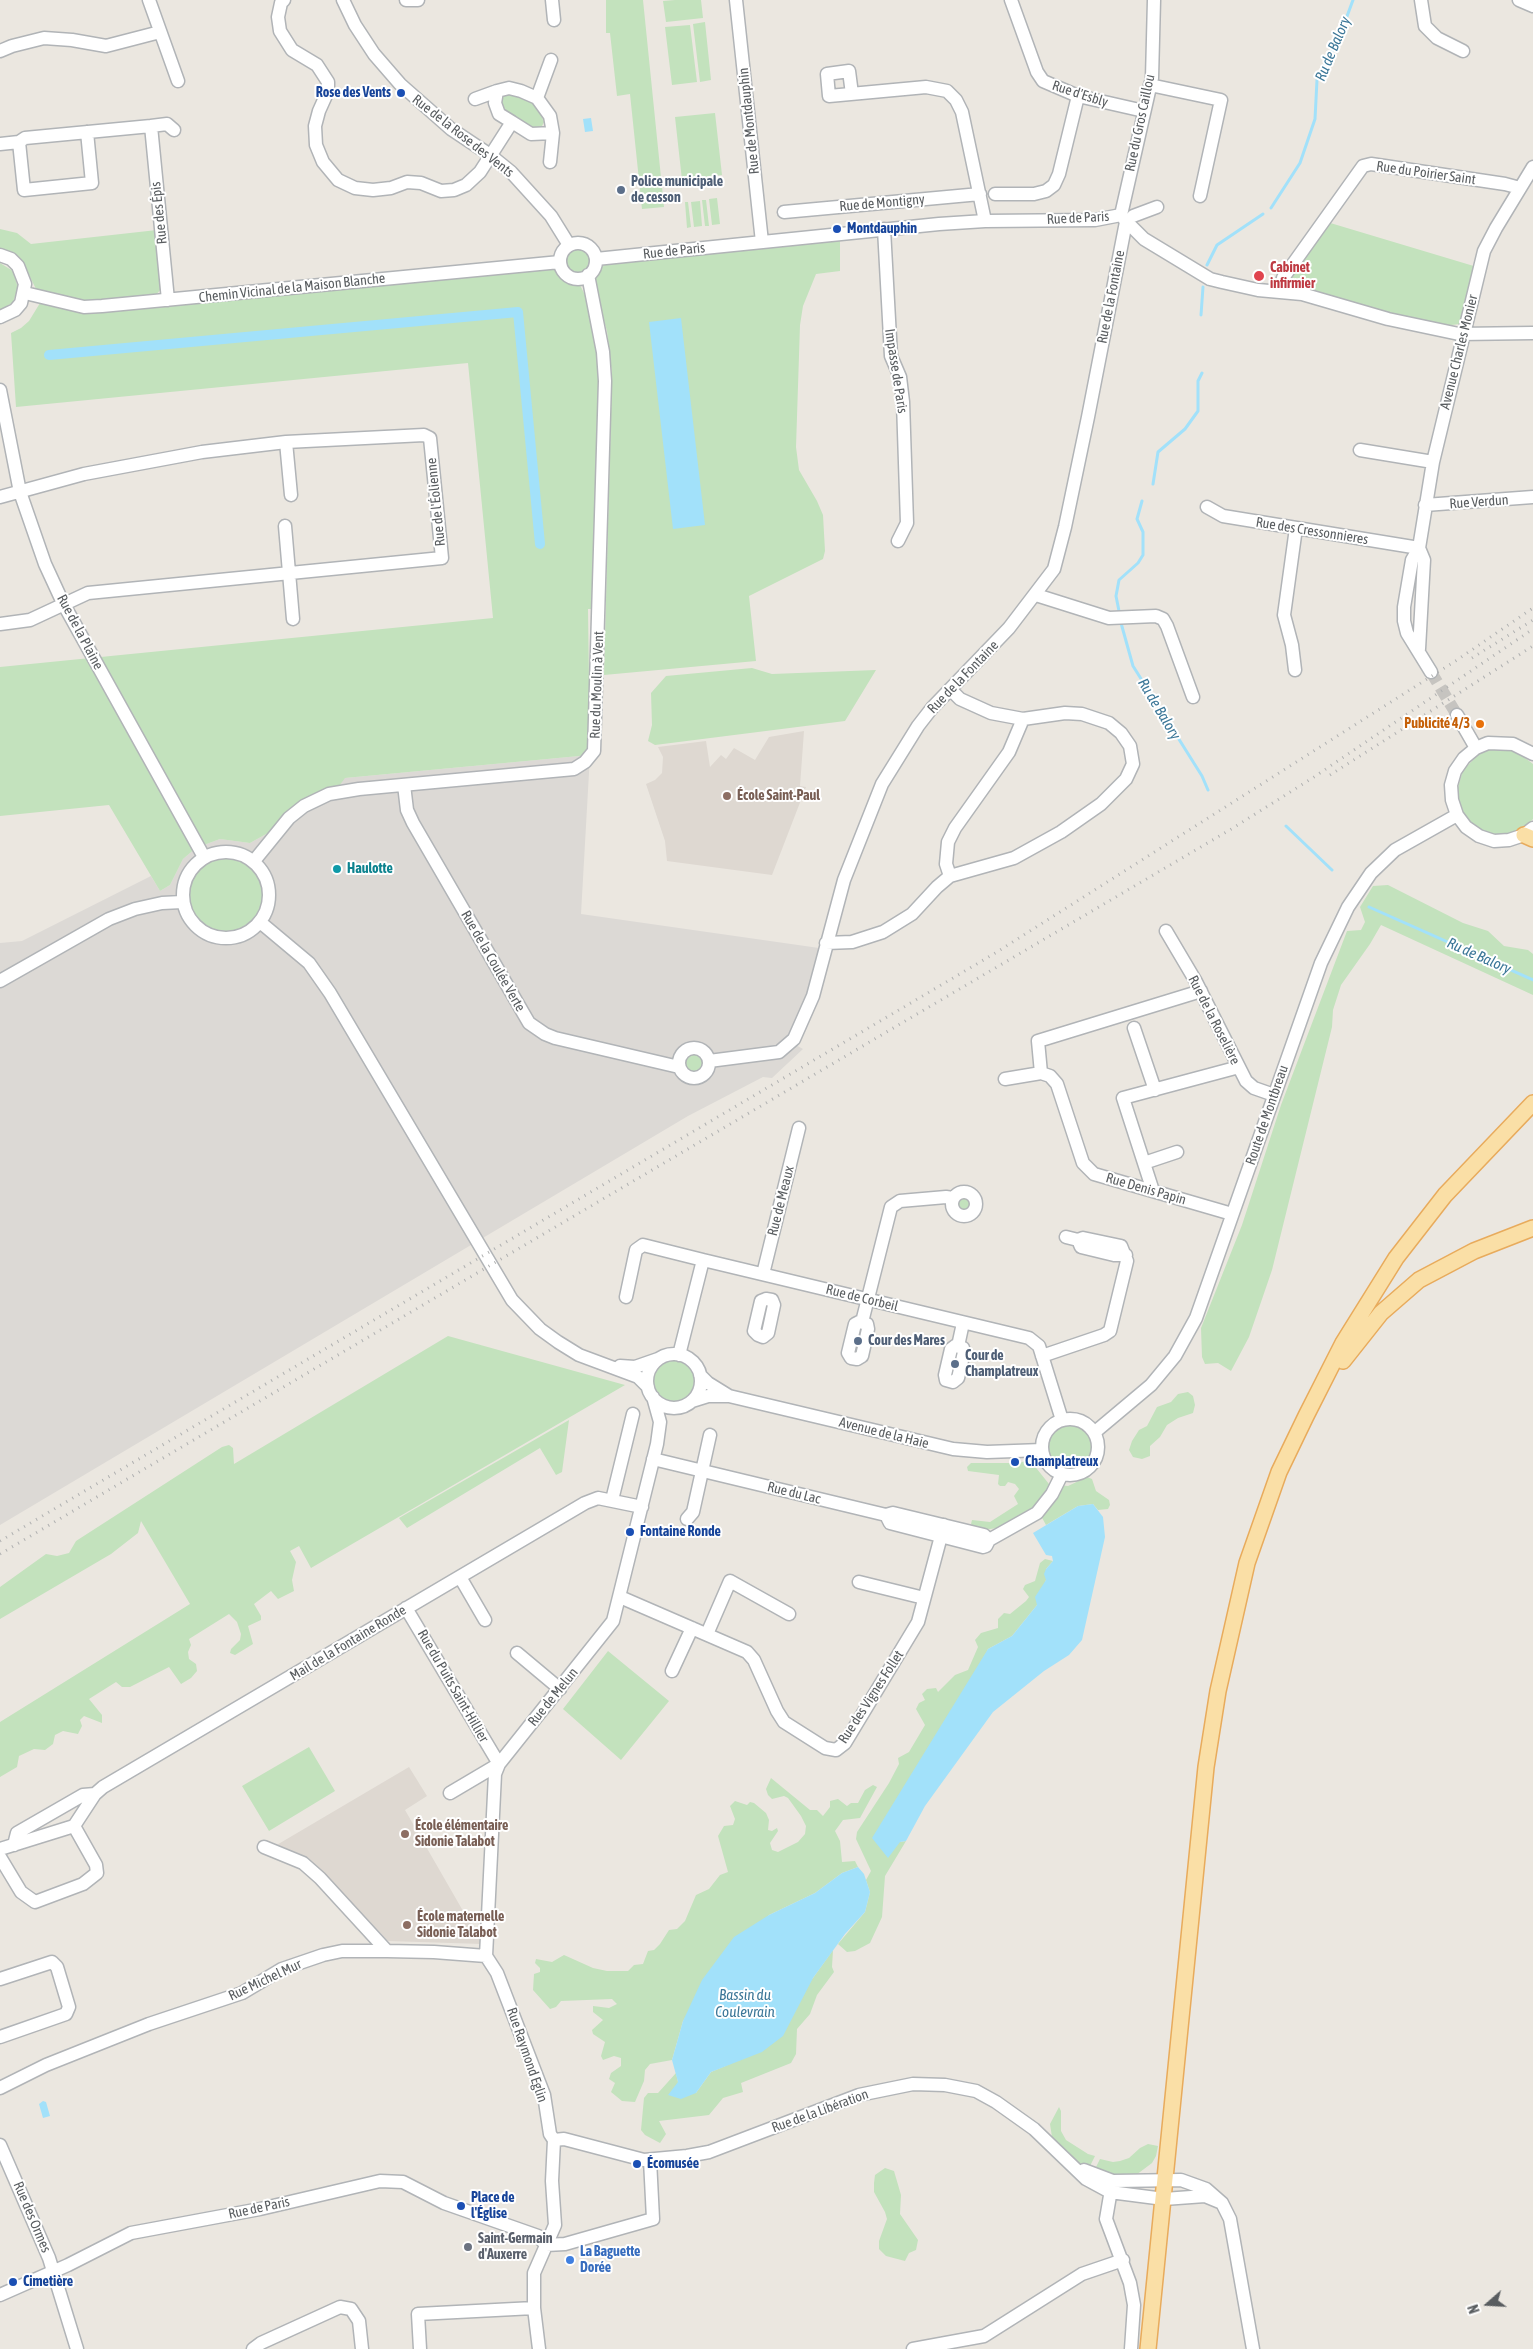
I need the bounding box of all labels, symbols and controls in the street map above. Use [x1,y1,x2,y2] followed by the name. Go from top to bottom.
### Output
[1311,14,1355,84] water label: Ru de Balory
[735,67,763,175] street label: Rue de Montdauphin
[1121,73,1159,173] street label: Rue du Gros Caillou
[1050,77,1110,111] street label: Rue d'Esbly
[316,85,391,101] place label: Rose des Vents
[395,87,407,99] marker: Rose des Vents
[409,91,517,181] street label: Rue de la Rose des Vents
[1375,158,1477,188] street label: Rue du Poirier Saint
[631,174,723,206] place label: Police municipale de cesson
[147,181,171,245] street label: Rue des Épis
[615,184,627,196] marker: Police municipale de cesson
[839,191,925,215] street label: Rue de Montigny
[1046,208,1110,228] street label: Rue de Paris
[847,221,917,237] place label: Montdauphin
[831,223,843,235] marker: Montdauphin
[642,239,706,263] street label: Rue de Paris
[1094,249,1128,345] street label: Rue de la Fontaine
[1270,260,1315,292] place label: Cabinet infirmier
[1252,269,1266,283] marker: Cabinet infirmier
[198,270,386,306] street label: Chemin Vicinal de la Maison Blanche
[1437,293,1481,411] street label: Avenue Charles Monier
[881,328,911,414] street label: Impasse de Paris
[423,457,449,547] street label: Rue de l'Éolienne
[1449,492,1509,512] street label: Rue Verdun
[1255,514,1369,548] street label: Rue des Cressonnieres
[53,592,107,672] street label: Rue de la Plaine
[587,631,607,739] street label: Rue du Moulin à Vent
[924,637,1002,717] street label: Rue de la Fontaine
[1134,675,1184,743] water label: Ru de Balory
[1404,716,1470,732] place label: Publicité 4/3
[1474,718,1486,730] marker: Publicité 4/3
[737,788,820,804] place label: École Saint-Paul
[721,790,733,802] marker: École Saint-Paul
[347,861,393,877] place label: Haulotte
[331,863,343,875] marker: Haulotte
[457,907,529,1015] street label: Rue de la Coulée Verte
[1444,934,1514,978] water label: Ru de Balory
[1184,973,1244,1067] street label: Rue de la Roselière
[1242,1063,1292,1167] street label: Route de Montbreau
[764,1164,798,1238] street label: Rue de Meaux
[1104,1170,1188,1208] street label: Rue Denis Papin
[824,1281,900,1315] street label: Rue de Corbeil
[868,1333,945,1349] place label: Cour des Mares
[852,1335,864,1347] marker: Cour des Mares
[965,1348,1038,1380] place label: Cour de Champlatreux
[949,1358,961,1370] marker: Cour de Champlatreux
[837,1414,931,1452] street label: Avenue de la Haie
[1025,1454,1098,1470] place label: Champlatreux
[1009,1456,1021,1468] marker: Champlatreux
[766,1478,822,1508] street label: Rue du Lac
[640,1524,721,1540] place label: Fontaine Ronde
[624,1526,636,1538] marker: Fontaine Ronde
[287,1602,409,1684] street label: Mail de la Fontaine Ronde
[414,1627,492,1745] street label: Rue du Puits Saint-Hillier
[835,1647,907,1747] street label: Rue des Vignes Follet
[524,1665,582,1729] street label: Rue de Melun
[415,1818,508,1850] place label: École élémentaire Sidonie Talabot
[399,1828,411,1840] marker: École élémentaire Sidonie Talabot
[417,1909,504,1941] place label: École maternelle Sidonie Talabot
[401,1919,413,1931] marker: École maternelle Sidonie Talabot
[226,1956,304,2004] street label: Rue Michel Mur
[715,1986,775,2021] water label: Bassin du Coulevrain
[503,2005,551,2105] street label: Rue Raymond Eglin
[769,2086,871,2136] street label: Rue de la Libération
[647,2156,699,2172] place label: Écomusée
[631,2158,643,2170] marker: Écomusée
[10,2179,54,2255] street label: Rue des Ormes
[471,2190,515,2222] place label: Place de l'Église
[227,2193,291,2223] street label: Rue de Paris
[455,2200,467,2212] marker: Place de l'Église
[478,2231,552,2264] place label: Saint-Germain d'Auxerre
[462,2241,474,2253] marker: Saint-Germain d'Auxerre
[580,2244,640,2276] place label: La Baguette Dorée
[564,2254,576,2266] marker: La Baguette Dorée
[23,2274,73,2290] place label: Cimetière
[7,2276,19,2288] marker: Cimetière
[1463,2279,1513,2329] north arrow
[1465,2302,1483,2315] text: N

